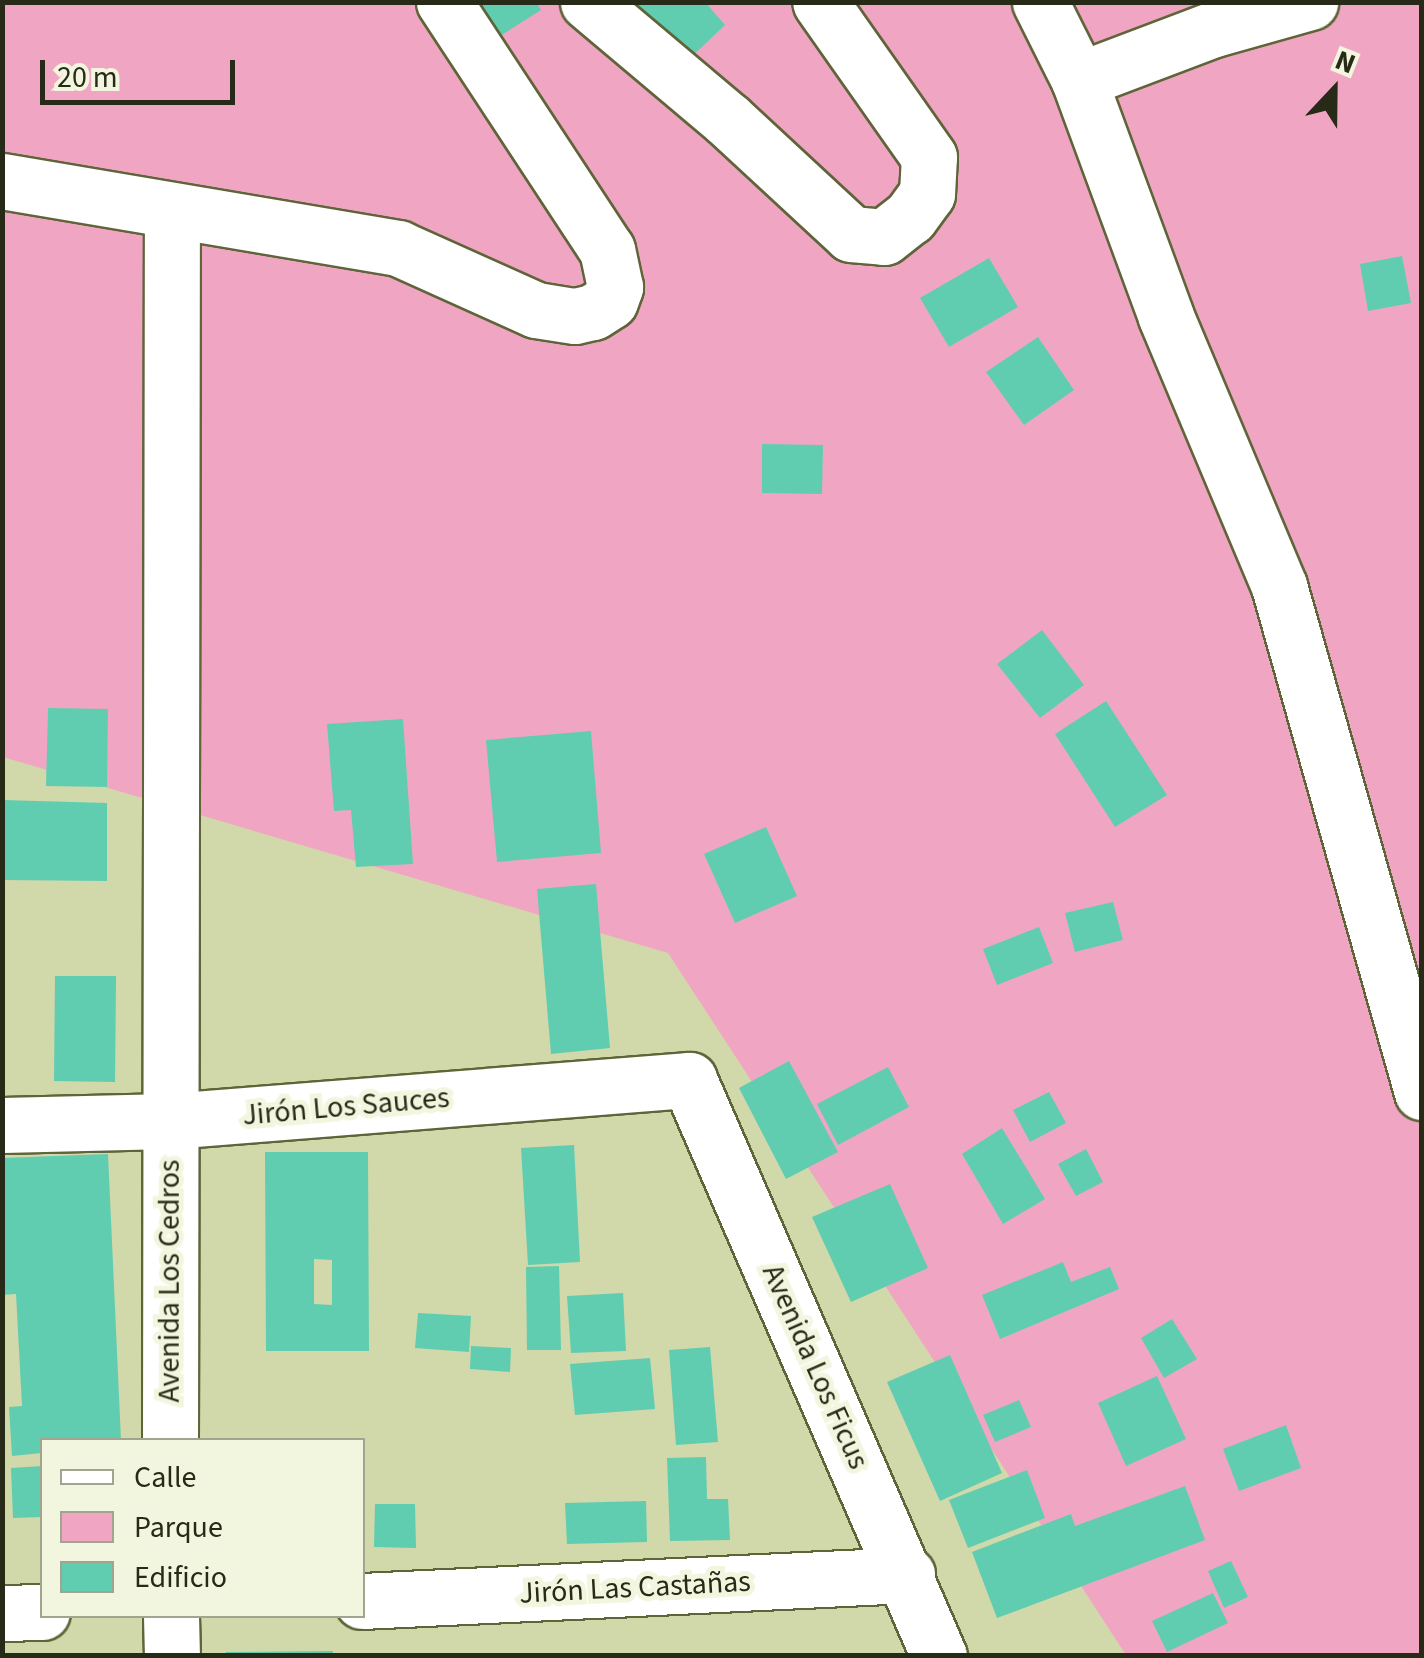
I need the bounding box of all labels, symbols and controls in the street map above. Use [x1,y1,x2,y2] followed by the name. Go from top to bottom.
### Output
[45,40,240,102] scale bar
[1284,40,1384,140] north arrow
[1329,40,1361,84] text: N
[57,56,118,99] text: 20 m
[241,1080,451,1134] street label: Jirón Los Sauces
[152,1160,188,1402] street label: Avenida Los Cedros
[754,1259,876,1475] street label: Avenida Los Ficus
[40,1438,365,1618] legend
[134,1456,196,1499] text: Calle
[134,1506,223,1549] text: Parque
[134,1556,227,1599] text: Edificio
[518,1564,752,1612] street label: Jirón Las Castañas

